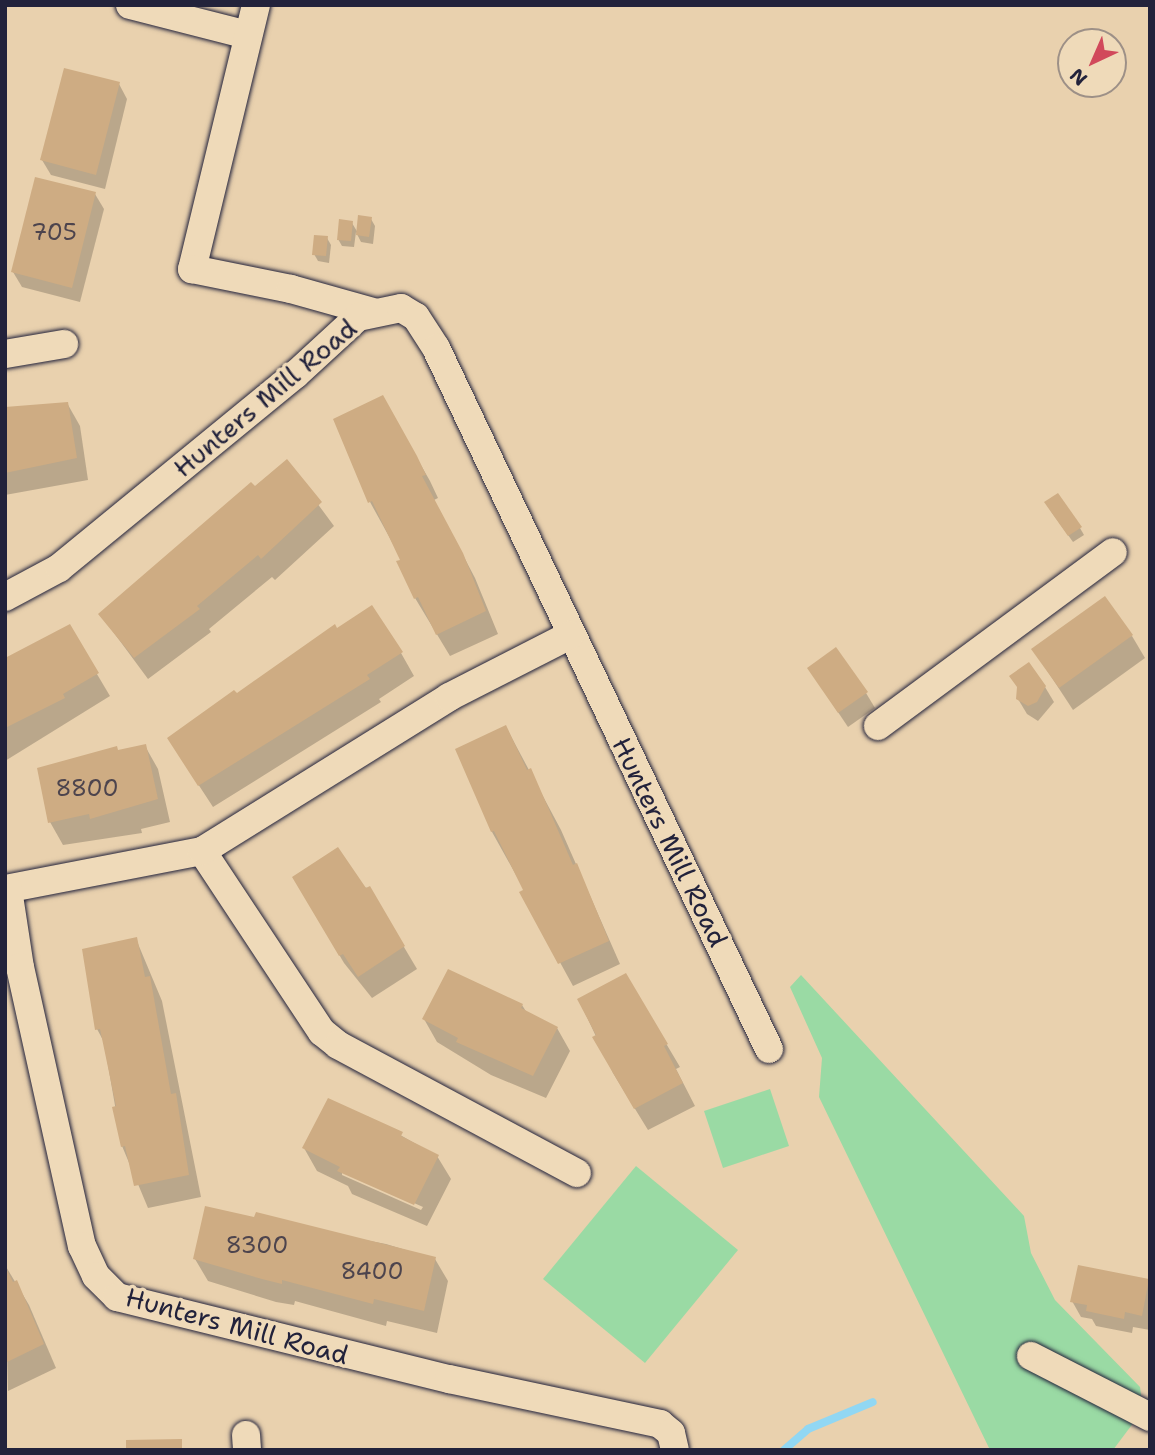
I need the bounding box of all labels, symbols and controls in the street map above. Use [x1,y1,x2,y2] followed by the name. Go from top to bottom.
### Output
[1057,28,1127,98] north arrow
[1064,63,1093,91] text: N
[31,218,77,246] house number: 705
[167,312,363,484] street label: Hunters Mill Road
[606,732,734,952] street label: Hunters Mill Road
[55,774,119,802] house number: 8800
[226,1231,288,1259] house number: 8300
[340,1257,404,1285] house number: 8400
[122,1281,352,1371] street label: Hunters Mill Road

